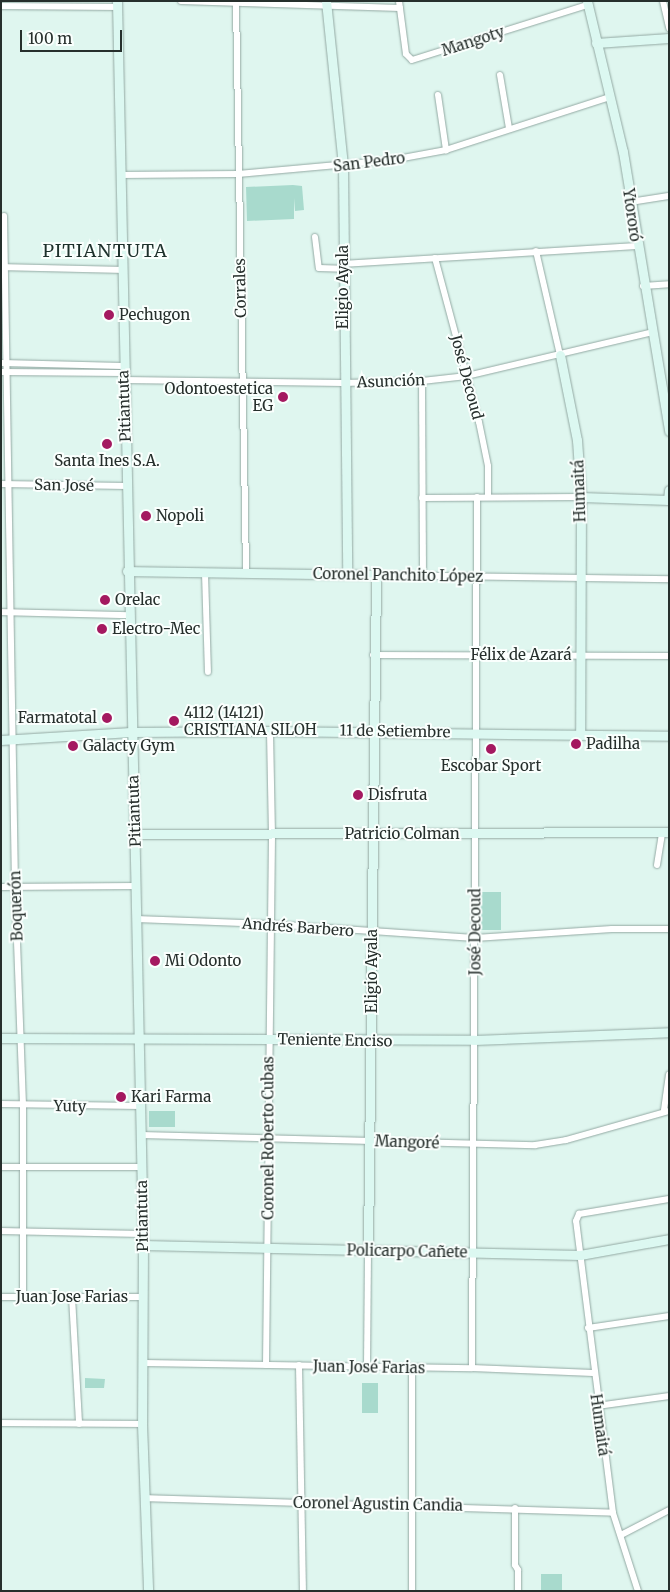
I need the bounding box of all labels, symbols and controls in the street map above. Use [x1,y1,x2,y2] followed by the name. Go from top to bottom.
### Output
[22,20,125,52] scale bar
[439,22,507,60] street label: Mangoty
[28,29,72,48] text: 100 m
[332,149,406,175] street label: San Pedro
[619,187,645,243] street label: Ytororó
[41,240,169,262] district label: PITIANTUTA
[334,245,352,329] street label: Eligio Ayala
[230,258,250,318] street label: Corrales
[119,306,190,324] place label: Pechugon
[103,309,115,321] marker: Pechugon
[447,333,487,421] street label: José Decoud
[114,370,134,442] street label: Pitiantuta
[357,371,425,391] street label: Asunción
[165,379,273,414] place label: Odontoestetica EG
[277,391,289,403] marker: Odontoestetica EG
[101,438,113,450] marker: Santa Ines S.A.
[54,452,160,470] place label: Santa Ines S.A.
[569,459,589,523] street label: Humaitá
[34,475,94,495] street label: San José
[156,507,204,525] place label: Nopoli
[140,510,152,522] marker: Nopoli
[313,565,483,585] street label: Coronel Panchito López
[115,591,160,609] place label: Orelac
[99,594,111,606] marker: Orelac
[112,620,200,638] place label: Electro-Mec
[96,623,108,635] marker: Electro-Mec
[471,646,571,664] street label: Félix de Azará
[184,703,317,738] place label: 4112 (14121) CRISTIANA SILOH
[18,709,97,727] place label: Farmatotal
[101,712,113,724] marker: Farmatotal
[168,715,180,727] marker: 4112 (14121) CRISTIANA SILOH
[340,721,450,741] street label: 11 de Setiembre
[586,735,640,753] place label: Padilha
[83,737,175,755] place label: Galacty Gym
[570,738,582,750] marker: Padilha
[67,740,79,752] marker: Galacty Gym
[485,743,497,755] marker: Escobar Sport
[441,757,541,775] place label: Escobar Sport
[124,775,144,847] street label: Pitiantuta
[368,786,427,804] place label: Disfruta
[352,789,364,801] marker: Disfruta
[344,825,460,843] street label: Patricio Colman
[6,870,26,942] street label: Boquerón
[466,889,484,975] street label: José Decoud
[241,914,355,940] street label: Andrés Barbero
[363,929,381,1013] street label: Eligio Ayala
[165,952,241,970] place label: Mi Odonto
[149,955,161,967] marker: Mi Odonto
[277,1030,393,1050] street label: Teniente Enciso
[259,1056,277,1220] street label: Coronel Roberto Cubas
[131,1088,211,1106] place label: Kari Farma
[115,1091,127,1103] marker: Kari Farma
[53,1097,87,1115] street label: Yuty
[374,1132,440,1152] street label: Mangoré
[132,1180,152,1252] street label: Pitiantuta
[346,1241,468,1261] street label: Policarpo Cañete
[16,1288,128,1306] street label: Juan Jose Farias
[313,1357,425,1377] street label: Juan José Farias
[587,1393,613,1457] street label: Humaitá
[293,1494,463,1514] street label: Coronel Agustin Candia

